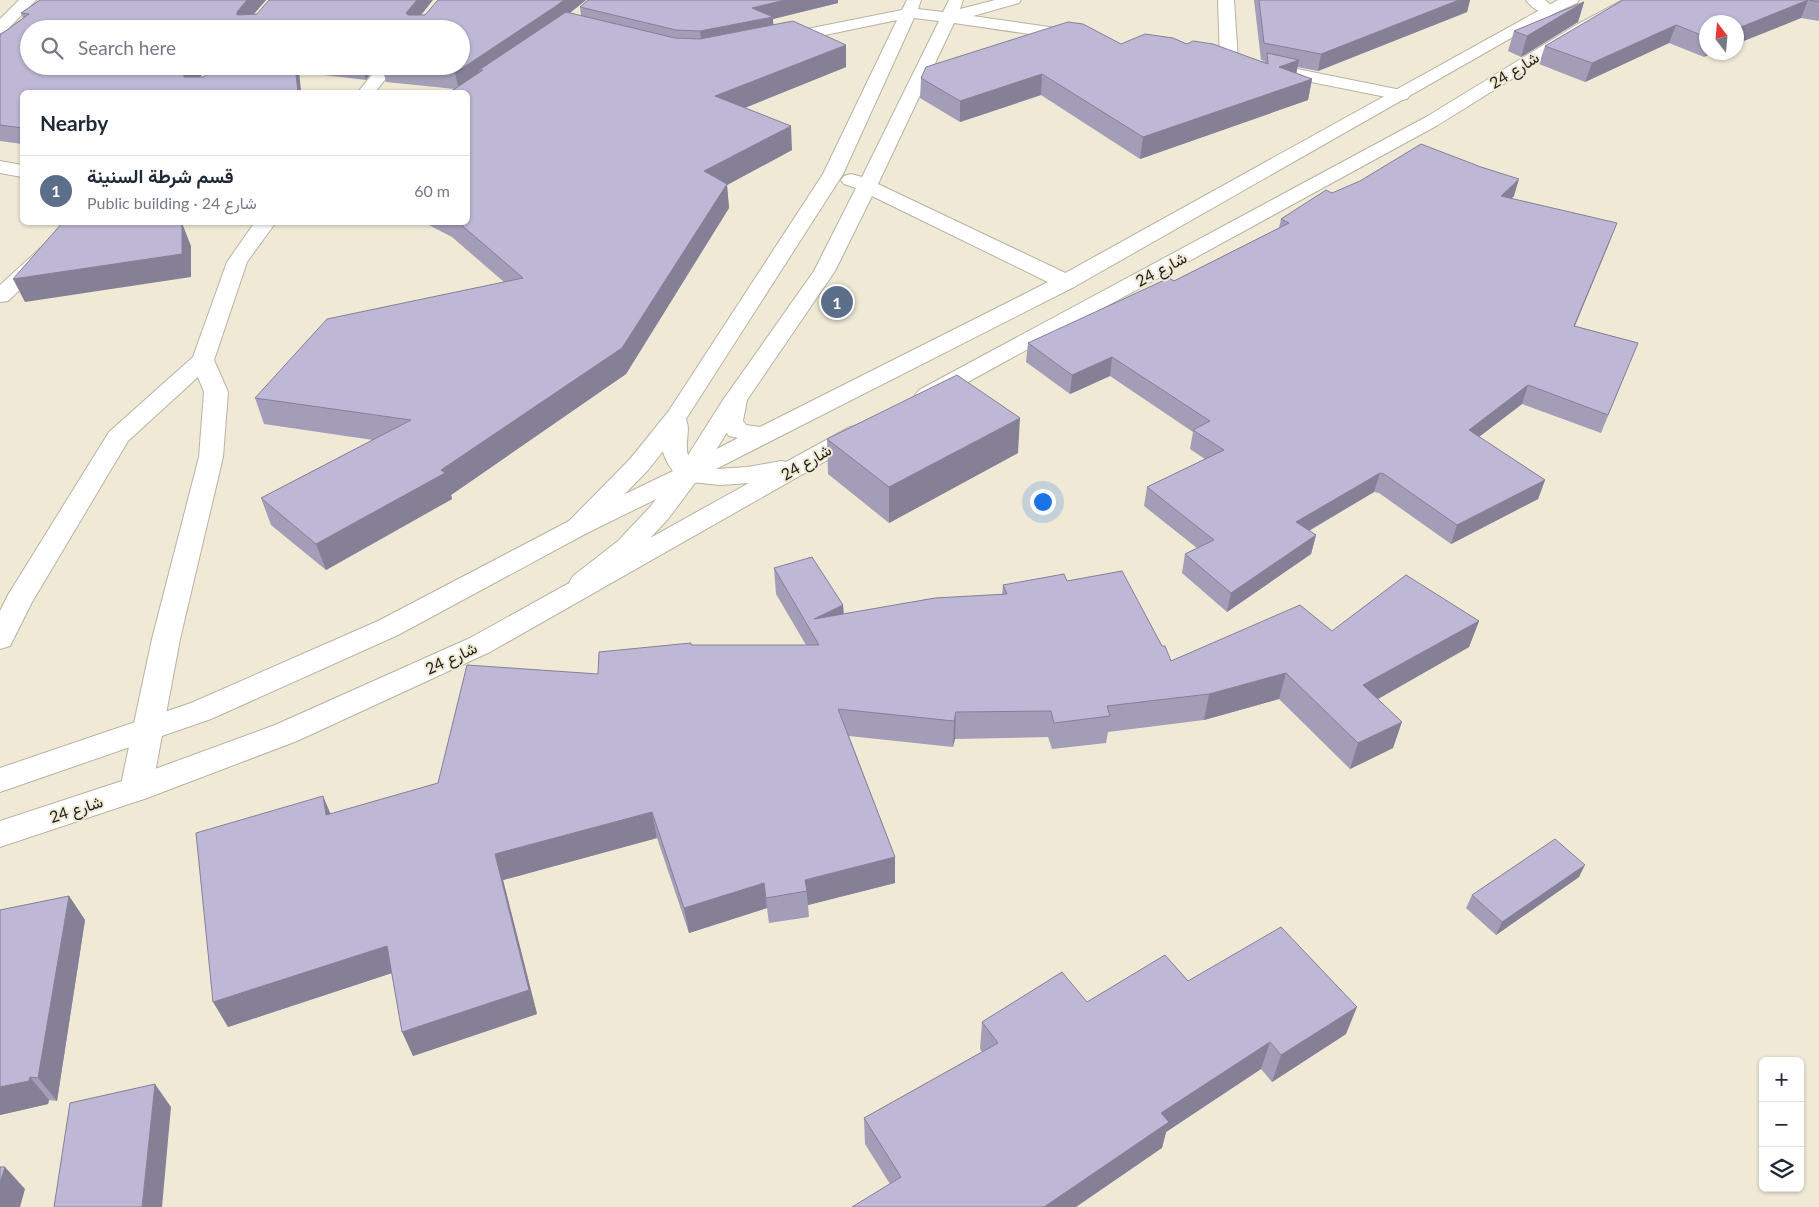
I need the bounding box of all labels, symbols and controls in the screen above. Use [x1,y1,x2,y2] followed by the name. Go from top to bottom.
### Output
[1699,15,1744,60] north arrow
[20,20,470,75] search box
[38,34,66,62] icon: search
[78,36,176,59] text: Search here
[1485,47,1544,95] street label: شارع 24
[40,110,108,135] text: Nearby
[87,164,234,187] text: قسم شرطة السنينة
[51,181,61,200] text: 1
[414,181,450,200] text: 60 m
[87,193,257,212] text: Public building · شارع 24
[1132,247,1191,292] street label: شارع 24
[821,283,853,321] pin: 1
[777,440,836,486] street label: شارع 24
[1030,489,1056,515] your location
[422,637,481,680] street label: شارع 24
[47,791,106,829] street label: شارع 24
[1759,1057,1804,1192] map controls
[1759,1057,1804,1102] button: +
[1759,1102,1804,1147] button: −
[1759,1147,1804,1192] button: layers

